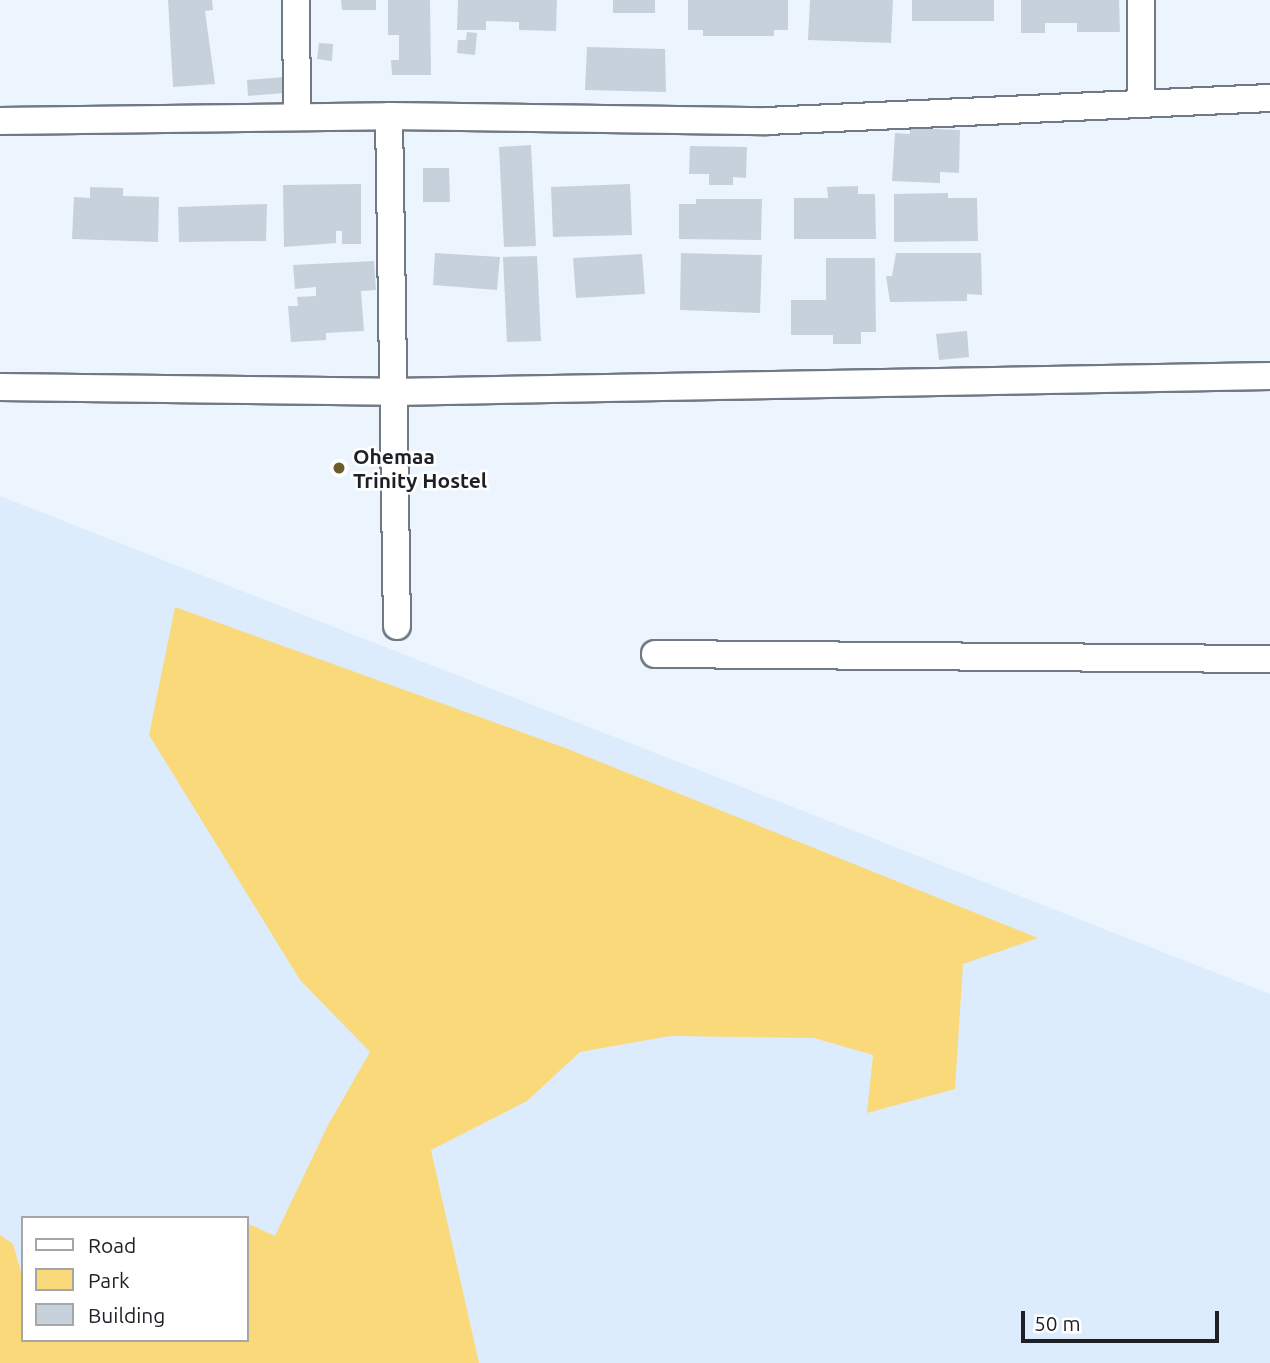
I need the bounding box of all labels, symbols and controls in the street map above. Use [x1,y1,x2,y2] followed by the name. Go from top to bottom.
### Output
[353,443,487,493] place label: Ohemaa Trinity Hostel
[331,460,347,476] marker: Ohemaa Trinity Hostel
[21,1216,248,1342] legend
[88,1233,136,1257] text: Road
[88,1268,130,1292] text: Park
[1025,1296,1223,1340] scale bar
[88,1303,165,1327] text: Building
[1034,1311,1081,1335] text: 50 m

